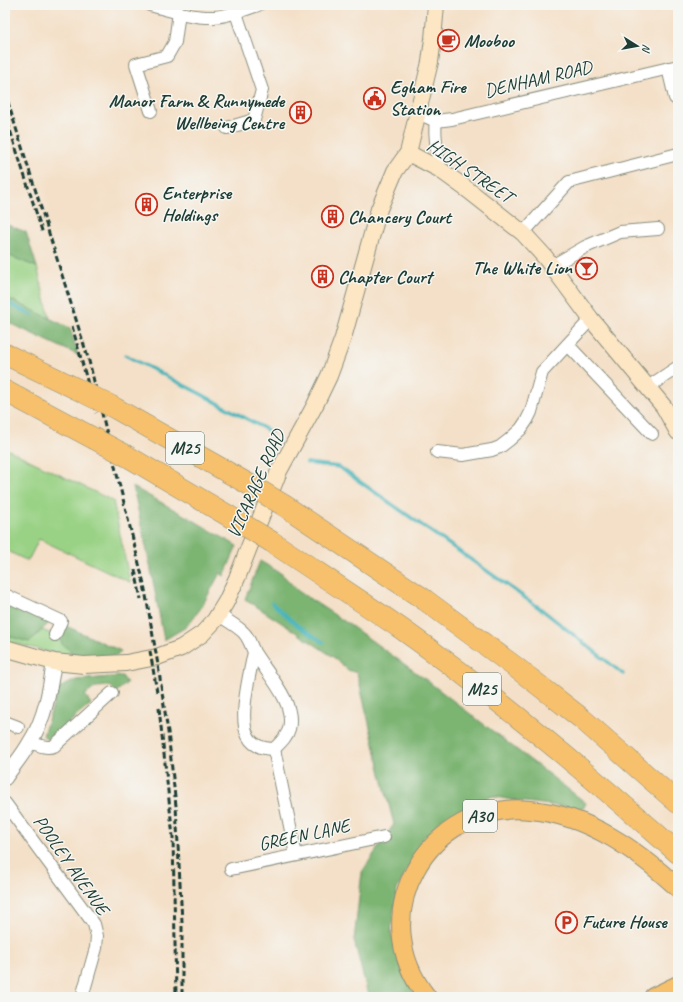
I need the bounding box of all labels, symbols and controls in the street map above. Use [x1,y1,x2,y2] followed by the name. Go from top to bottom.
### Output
[617,26,657,66] north arrow
[436,28,462,54] cafe icon: Mooboo
[464,29,515,53] place label: Mooboo
[639,43,654,55] text: N
[482,55,596,103] street label: DENHAM ROAD
[390,75,467,121] place label: Egham Fire Station
[361,85,387,111] public building icon: Egham Fire Station
[109,89,286,135] place label: Manor Farm & Runnymede Wellbeing Centre
[287,99,313,125] building icon: Manor Farm & Runnymede Wellbeing Centre
[422,133,521,211] street label: HIGH STREET
[162,181,233,227] place label: Enterprise Holdings
[134,191,160,217] building icon: Enterprise Holdings
[320,204,346,230] building icon: Chancery Court
[348,205,453,229] place label: Chancery Court
[574,255,600,281] bar icon: The White Lion
[472,256,573,280] place label: The White Lion
[309,264,335,290] building icon: Chapter Court
[338,265,435,289] place label: Chapter Court
[221,424,291,542] street label: VICARAGE ROAD
[166,432,204,464] road number: M25
[463,673,501,705] road number: M25
[463,800,497,832] road number: A30
[28,810,116,922] street label: POOLEY AVENUE
[256,813,354,856] street label: GREEN LANE
[554,909,580,935] parking icon: Future House
[582,910,668,934] place label: Future House

